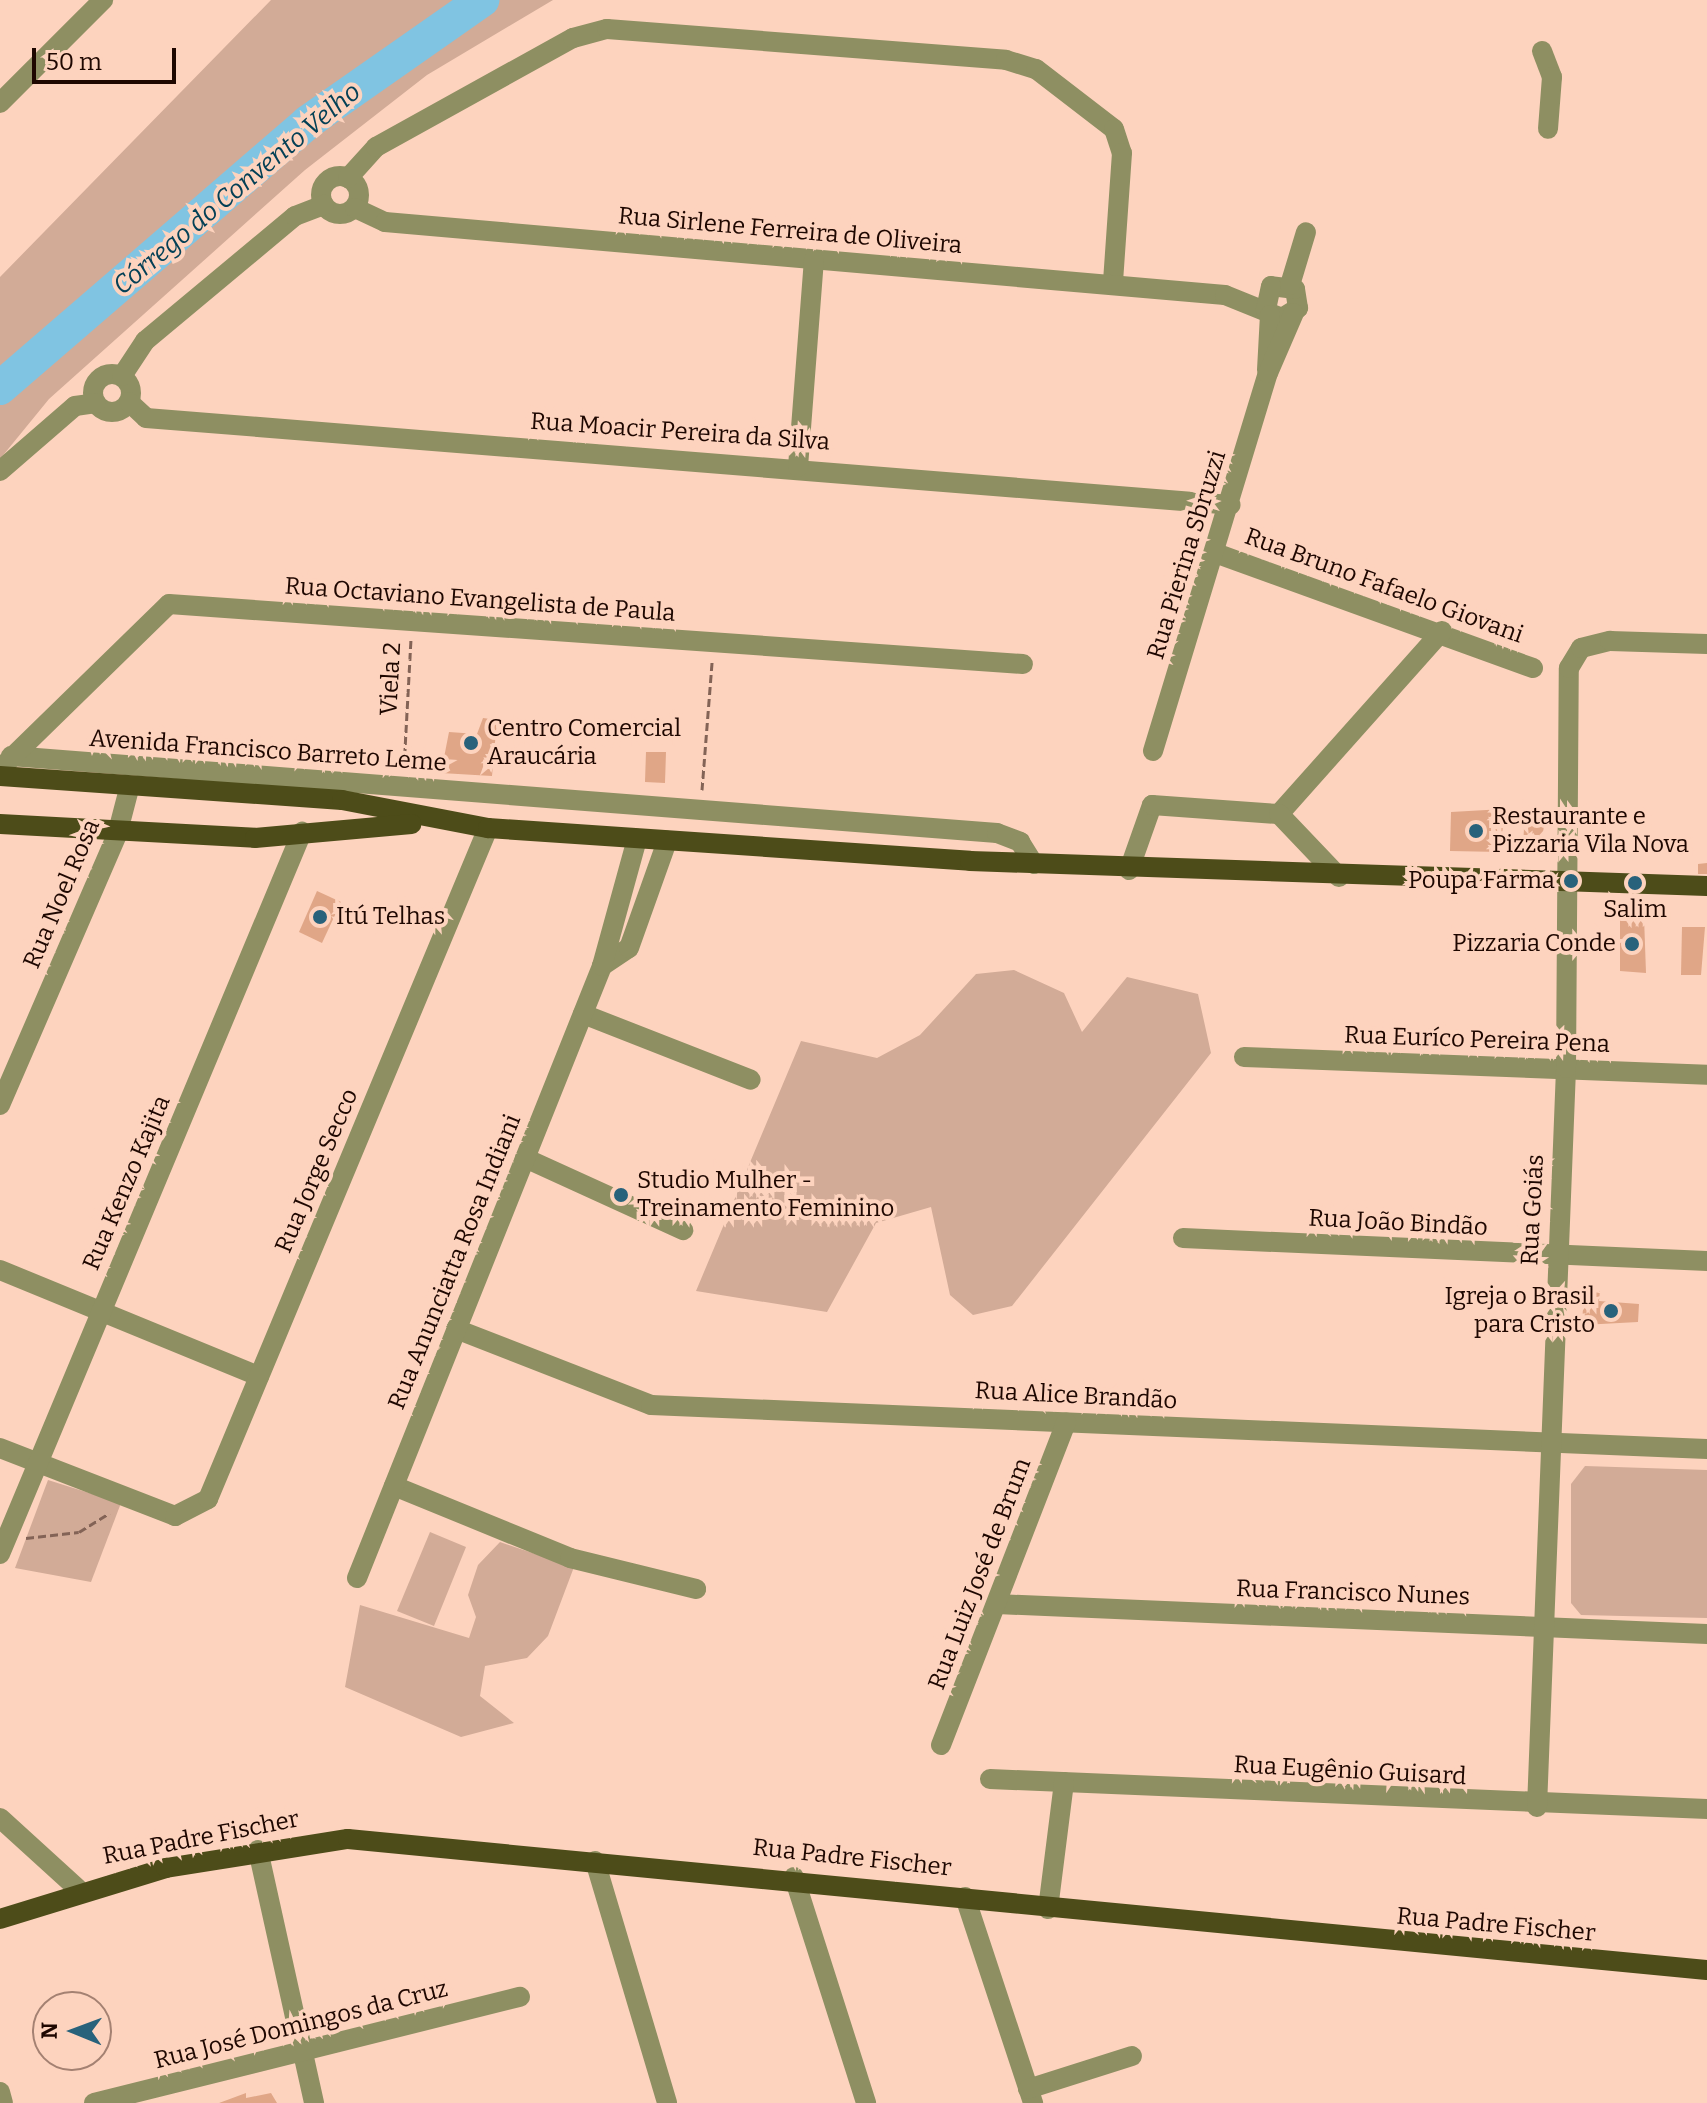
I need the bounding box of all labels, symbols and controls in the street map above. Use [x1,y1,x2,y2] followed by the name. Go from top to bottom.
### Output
[36,32,180,82] scale bar
[46,48,102,76] text: 50 m
[107,76,367,302] water label: Córrego do Convento Velho
[617,202,963,260] street label: Rua Sirlene Ferreira de Oliveira
[529,407,831,457] street label: Rua Moacir Pereira da Silva
[1142,447,1232,663] street label: Rua Pierina Sbruzzi
[1241,522,1527,650] street label: Rua Bruno Fafaelo Giovani
[284,572,676,628] street label: Rua Octaviano Evangelista de Paula
[375,642,407,716] street label: Viela 2
[487,715,681,771] place label: Centro Comercial Araucária
[88,724,448,778] street label: Avenida Francisco Barreto Leme
[462,734,480,752] marker: Centro Comercial Araucária
[1492,803,1689,859] place label: Restaurante e Pizzaria Vila Nova
[18,815,106,973] street label: Rua Noel Rosa
[1467,822,1485,840] marker: Restaurante e Pizzaria Vila Nova
[1408,867,1555,895] place label: Poupa Farma
[1562,872,1580,890] marker: Poupa Farma
[1626,874,1644,892] marker: Salim
[1603,896,1667,924] place label: Salim
[336,903,445,931] place label: Itú Telhas
[311,908,329,926] marker: Itú Telhas
[1452,930,1616,958] place label: Pizzaria Conde
[1623,935,1641,953] marker: Pizzaria Conde
[1344,1021,1610,1059] street label: Rua Euríco Pereira Pena
[269,1085,365,1257] street label: Rua Jorge Secco
[77,1091,177,1275] street label: Rua Kenzo Kajita
[383,1110,527,1414] street label: Rua Anunciatta Rosa Indiani
[1516,1154,1550,1266] street label: Rua Goiás
[637,1167,894,1223] place label: Studio Mulher - Treinamento Feminino
[612,1186,630,1204] marker: Studio Mulher - Treinamento Feminino
[1308,1204,1488,1242] street label: Rua João Bindão
[1445,1283,1595,1339] place label: Igreja o Brasil para Cristo
[1602,1302,1620,1320] marker: Igreja o Brasil para Cristo
[974,1376,1178,1416] street label: Rua Alice Brandão
[923,1454,1037,1694] street label: Rua Luiz José de Brum
[1235,1575,1471,1611] street label: Rua Francisco Nunes
[1233,1751,1467,1791] street label: Rua Eugênio Guisard
[100,1805,302,1871] street label: Rua Padre Fischer
[751,1833,953,1883] street label: Rua Padre Fischer
[1395,1902,1597,1948] street label: Rua Padre Fischer
[151,1975,451,2075] street label: Rua José Domingos da Cruz
[32,1991,112,2071] north arrow
[36,2022,63,2039] text: N

